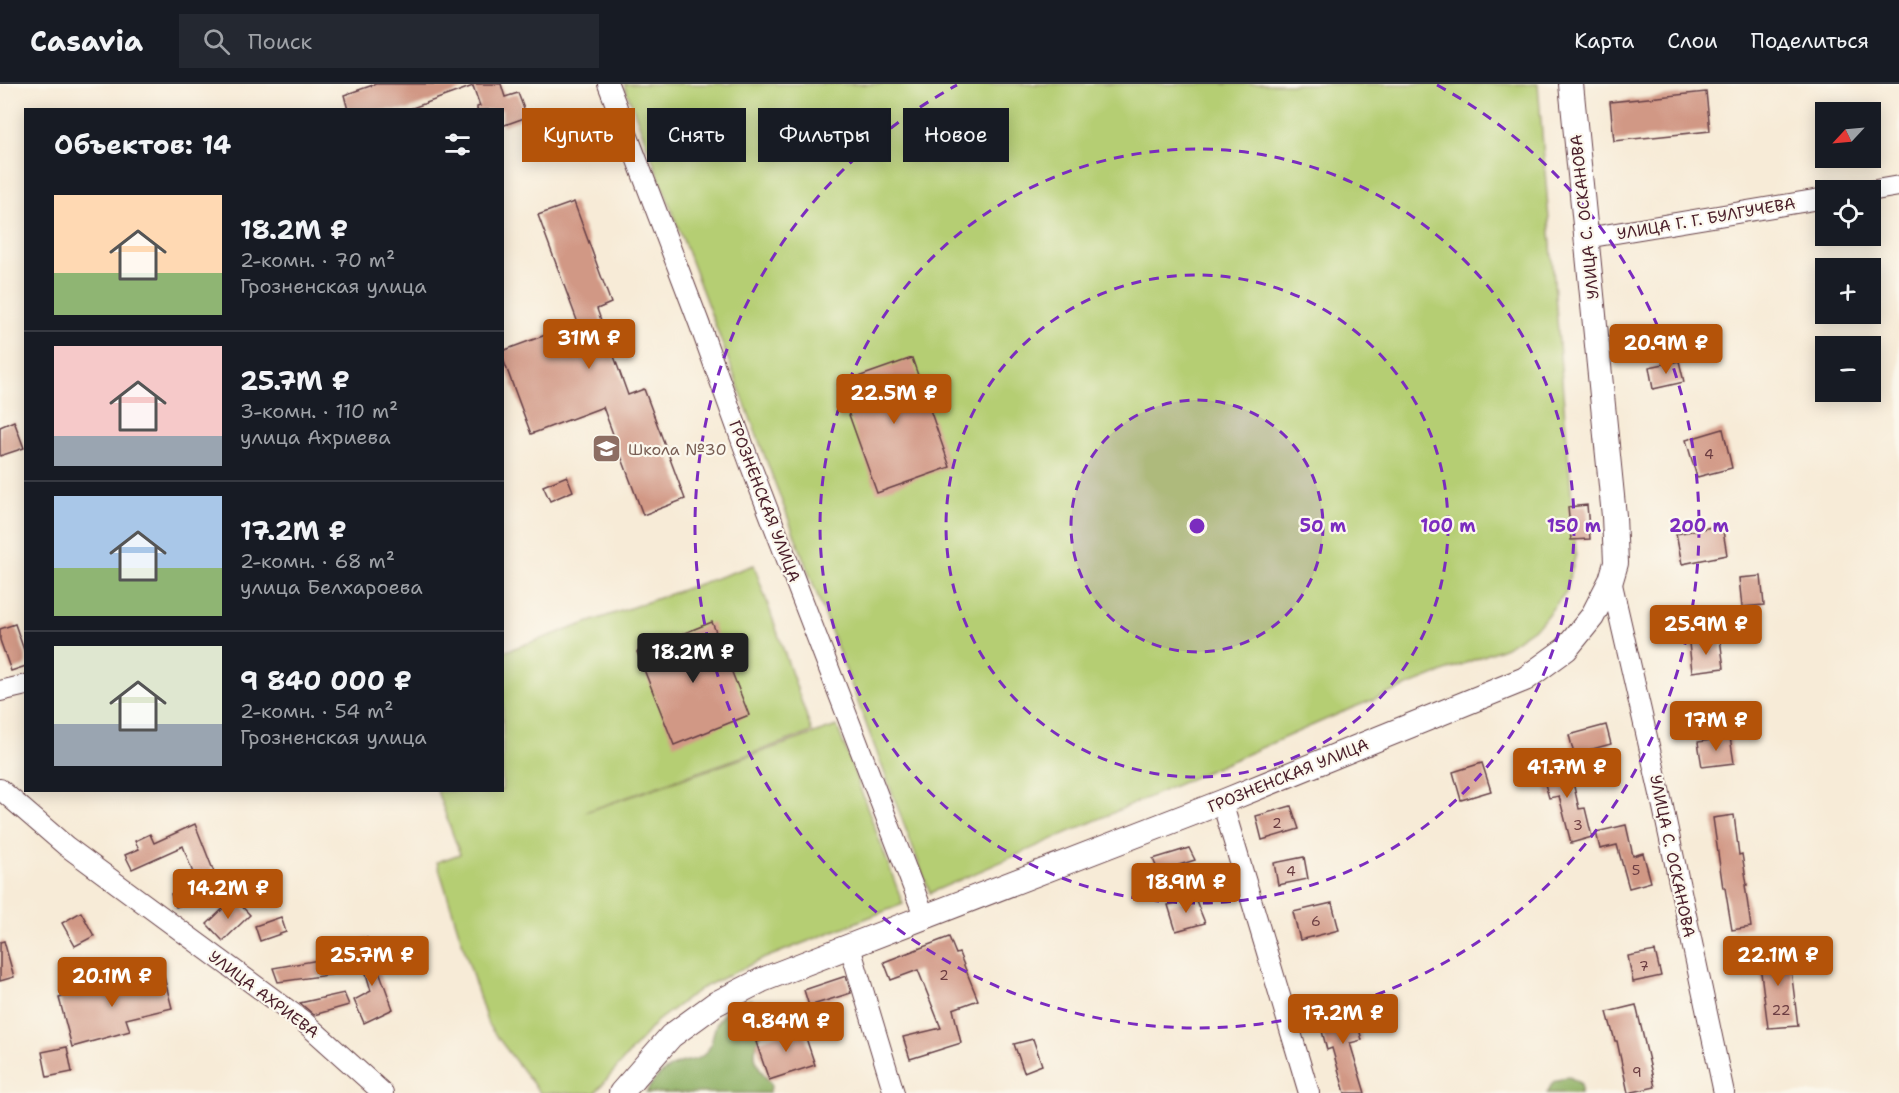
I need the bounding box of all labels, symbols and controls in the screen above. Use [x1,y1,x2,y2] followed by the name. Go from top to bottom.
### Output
[179,14,599,68] search box
[30,22,143,60] text: Casavia
[200,25,233,58] icon: search
[248,27,312,56] text: Поиск
[1574,27,1634,55] text: Карта
[1667,27,1718,55] text: Слои
[1751,27,1869,55] text: Поделиться
[1815,102,1881,168] north arrow
[1815,102,1881,402] map controls
[522,108,635,162] chip: Купить
[647,108,746,162] chip: Снять
[758,108,891,162] chip: Фильтры
[903,108,1009,162] chip: Новое
[54,127,231,162] text: Объектов: 14
[441,128,474,161] icon: filters
[1565,133,1604,300] street label: УЛИЦА С. ОСКАНОВА
[1815,180,1881,246] button: locate
[1615,192,1797,245] street label: УЛИЦА Г. Г. БУЛГУЧЕВА
[240,212,348,247] text: 18.2M ₽
[102,219,174,291] icon: home
[240,247,395,273] text: 2-комн. · 70 m²
[1815,258,1881,324] button: +
[240,273,427,299] text: Грозненская улица
[547,319,631,370] pin: 31M ₽
[1611,324,1721,375] pin: 20.9M ₽
[557,325,621,351] text: 31M ₽
[1624,330,1709,356] text: 20.9M ₽
[1815,336,1881,402] button: −
[240,363,350,398] text: 25.7M ₽
[102,370,174,442] icon: home
[839,374,949,425] pin: 22.5M ₽
[850,380,938,406] text: 22.5M ₽
[240,398,398,424] text: 3-комн. · 110 m²
[724,417,805,585] street label: ГРОЗНЕНСКАЯ УЛИЦА
[240,424,391,450] text: улица Ахриева
[591,433,623,465] school or university icon: Школа №30
[628,439,727,460] place label: Школа №30
[1704,445,1714,463] house number: 4
[240,513,347,548] text: 17.2M ₽
[1300,514,1347,538] text: 50 m
[1420,514,1476,538] text: 100 m
[1547,514,1602,538] text: 150 m
[1669,514,1730,538] text: 200 m
[1187,516,1207,536] centre of rings
[102,520,174,592] icon: home
[240,548,395,574] text: 2-комн. · 68 m²
[240,574,423,600] text: улица Белхароева
[1651,605,1761,656] pin: 25.9M ₽
[1664,611,1748,637] text: 25.9M ₽
[638,633,748,684] pin: 18.2M ₽
[651,639,735,665] text: 18.2M ₽
[240,663,412,698] text: 9 840 000 ₽
[102,670,174,742] icon: home
[240,698,394,724] text: 2-комн. · 54 m²
[1674,701,1758,752] pin: 17M ₽
[1684,707,1748,733] text: 17M ₽
[240,724,427,750] text: Грозненская улица
[1205,734,1372,817] street label: ГРОЗНЕНСКАЯ УЛИЦА
[1512,748,1622,799] pin: 41.7M ₽
[1527,754,1607,780] text: 41.7M ₽
[1645,773,1700,939] street label: УЛИЦА С. ОСКАНОВА
[1272,814,1282,832] house number: 2
[1573,816,1583,834] house number: 3
[1632,861,1640,879] house number: 5
[1286,862,1296,880] house number: 4
[1131,863,1241,914] pin: 18.9M ₽
[173,869,283,920] pin: 14.2M ₽
[1145,869,1227,895] text: 18.9M ₽
[187,875,269,901] text: 14.2M ₽
[1311,912,1321,930] house number: 6
[317,936,427,987] pin: 25.7M ₽
[1723,936,1833,987] pin: 22.1M ₽
[330,942,414,968] text: 25.7M ₽
[1737,942,1819,968] text: 22.1M ₽
[204,946,323,1043] street label: УЛИЦА АХРИЕВА
[57,957,167,1008] pin: 20.1M ₽
[1639,957,1649,975] house number: 7
[72,963,152,989] text: 20.1M ₽
[939,966,949,984] house number: 2
[1288,994,1398,1045] pin: 17.2M ₽
[1302,1000,1384,1026] text: 17.2M ₽
[1772,1001,1790,1019] house number: 22
[731,1002,841,1053] pin: 9.84M ₽
[742,1008,830,1034] text: 9.84M ₽
[1632,1063,1642,1081] house number: 9

